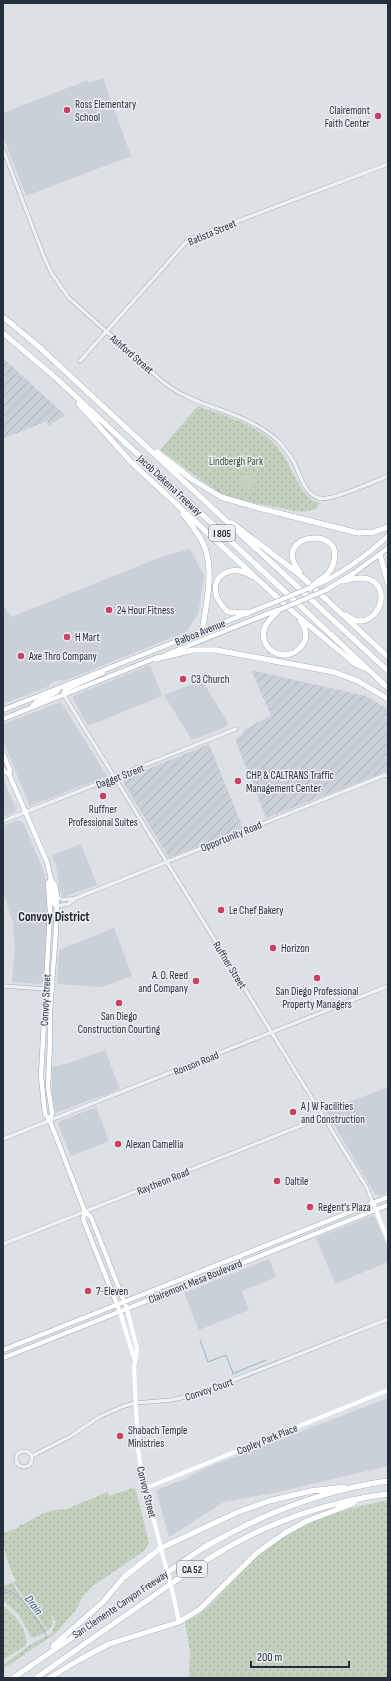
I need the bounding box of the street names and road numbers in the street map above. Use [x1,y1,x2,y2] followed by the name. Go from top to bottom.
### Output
[186,216,239,248] street label: Batista Street
[106,331,157,377] street label: Ashford Street
[134,451,205,519] street label: Jacob Dekema Freeway
[209,525,235,541] road number: I 805
[173,616,227,648] street label: Balboa Avenue
[94,761,147,792] street label: Dagget Street
[199,818,264,855] street label: Opportunity Road
[210,939,250,992] street label: Ruffner Street
[38,973,53,1026] street label: Convoy Street
[172,1048,221,1078] street label: Ronson Road
[135,1165,192,1198] street label: Raytheon Road
[146,1257,244,1306] street label: Clairemont Mesa Boulevard
[183,1375,236,1404] street label: Convoy Court
[235,1421,299,1458] street label: Copley Park Place
[134,1465,159,1520] street label: Convoy Street
[177,1561,207,1577] road number: CA 52
[70,1567,171,1641] street label: San Clemente Canyon Freeway

